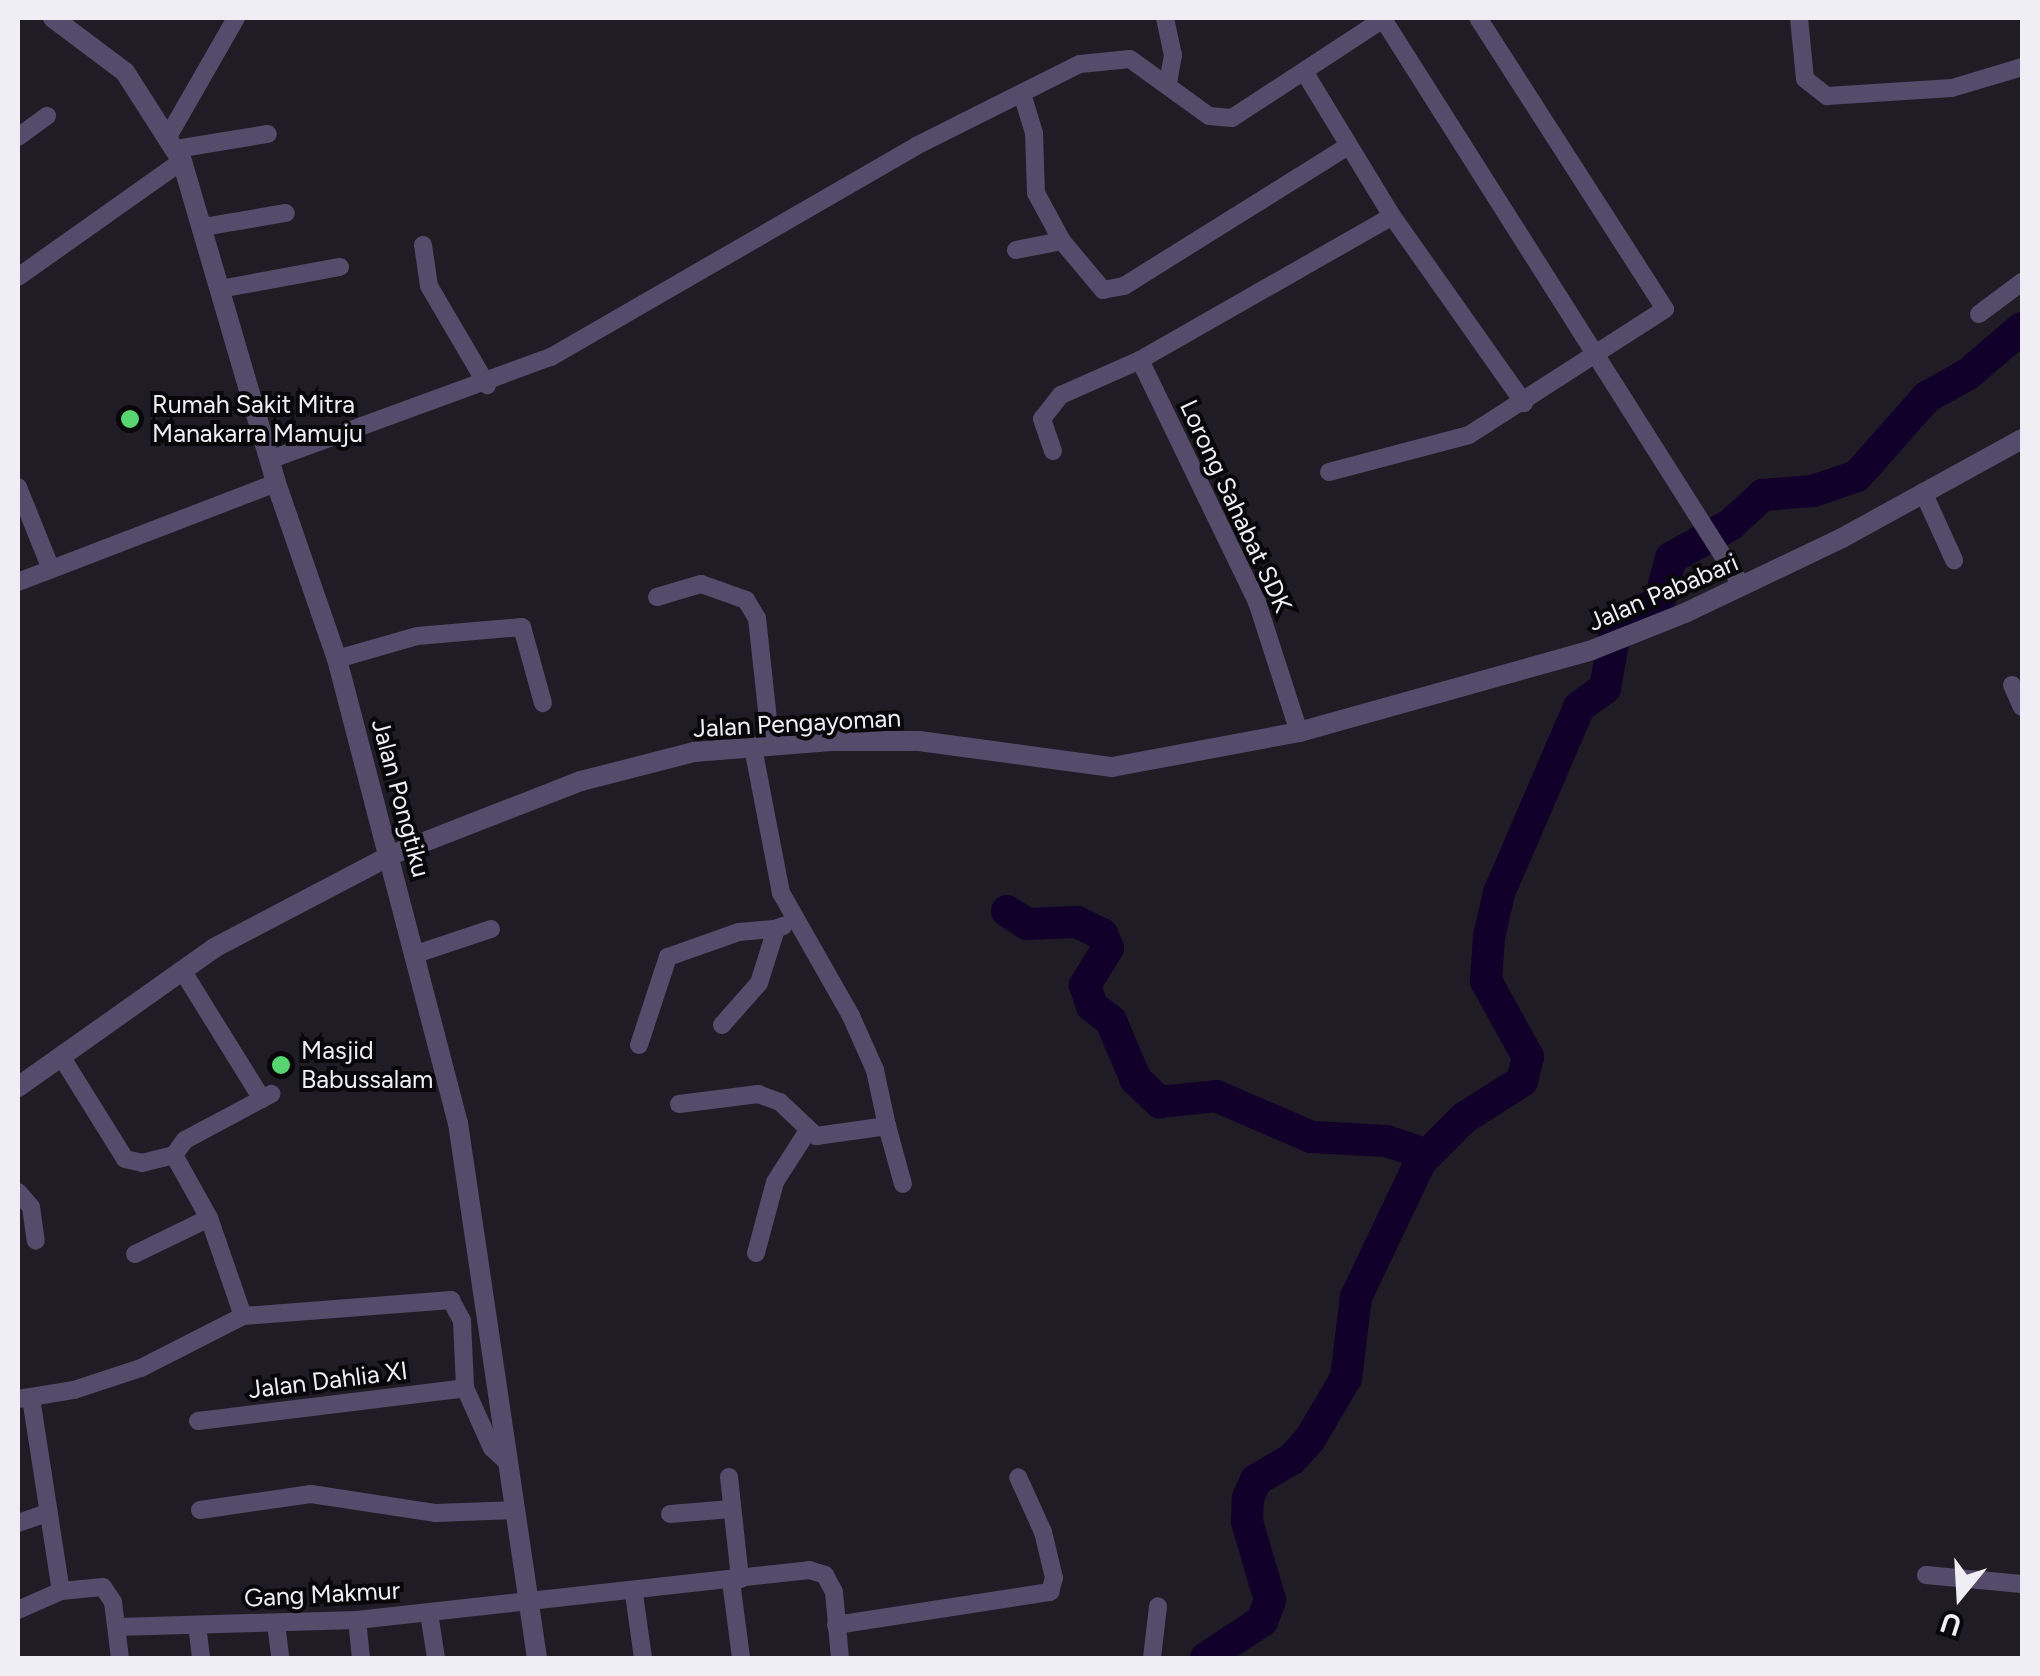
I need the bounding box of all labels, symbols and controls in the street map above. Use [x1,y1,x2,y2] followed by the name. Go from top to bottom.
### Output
[152,390,363,449] place label: Rumah Sakit Mitra Manakarra Mamuju
[1174,395,1298,617] street label: Lorong Sahabat SDK
[117,406,143,432] marker: Rumah Sakit Mitra Manakarra Mamuju
[1583,547,1743,637] street label: Jalan Pababari
[692,703,902,743] street label: Jalan Pengayoman
[365,716,437,880] street label: Jalan Pongtiku
[301,1036,433,1095] place label: Masjid Babussalam
[270,1054,292,1076] marker: Masjid Babussalam
[247,1355,409,1405] street label: Jalan Dahlia XI
[1910,1546,2010,1646] north arrow
[243,1575,401,1613] street label: Gang Makmur
[1936,1605,1965,1644] text: U

